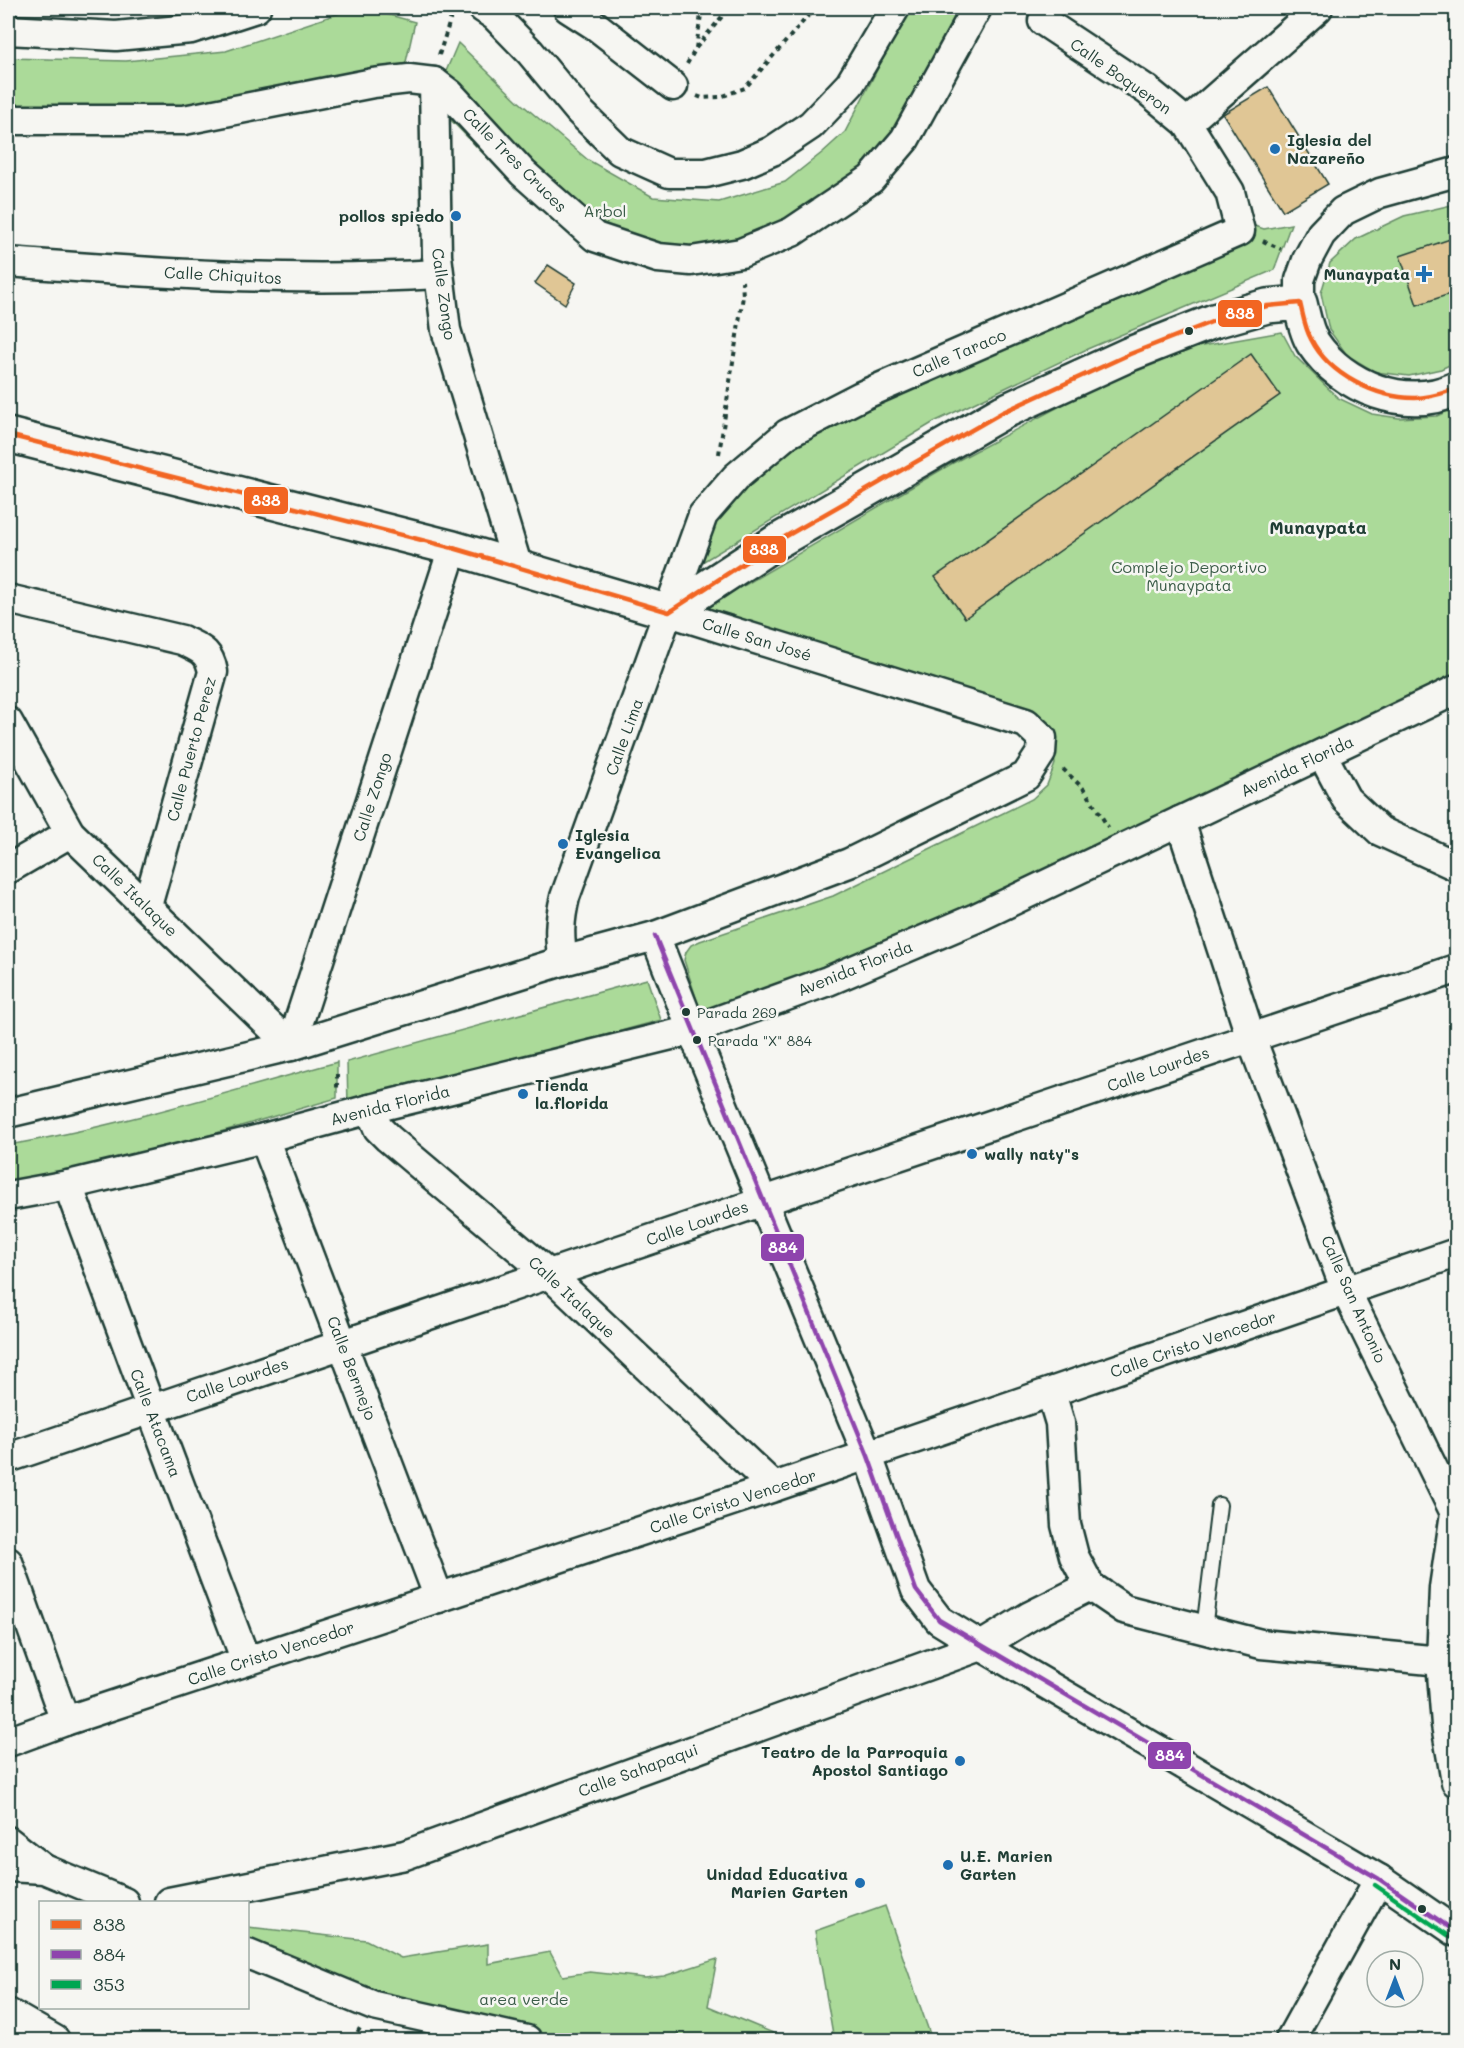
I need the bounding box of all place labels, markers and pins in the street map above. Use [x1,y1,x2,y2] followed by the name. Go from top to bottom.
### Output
[1287,129,1372,168] place label: Iglesia del Nazareño
[1268,142,1282,156] marker: Iglesia del Nazareño
[339,205,444,226] place label: pollos spiedo
[449,209,463,223] marker: pollos spiedo
[1323,263,1410,284] place label: Munaypata
[1415,265,1433,283] marker: Munaypata
[1183,325,1195,337] unlabelled marker
[575,824,661,863] place label: Iglesia Evangelica
[556,837,570,851] marker: Iglesia Evangelica
[697,1003,777,1022] place label: Parada 269
[680,1006,692,1018] marker: Parada 269
[708,1031,813,1050] place label: Parada "X" 884
[691,1034,703,1046] marker: Parada "X" 884
[535,1074,609,1113] place label: Tienda la.florida
[516,1087,530,1101] marker: Tienda la.florida
[984,1143,1079,1164] place label: wally naty"s
[965,1147,979,1161] marker: wally naty"s
[761,1741,948,1780] place label: Teatro de la Parroquia Apostol Santiago
[953,1754,967,1768] marker: Teatro de la Parroquia Apostol Santiago
[960,1845,1052,1884] place label: U.E. Marien Garten
[941,1858,955,1872] marker: U.E. Marien Garten
[706,1863,848,1902] place label: Unidad Educativa Marien Garten
[853,1876,867,1890] marker: Unidad Educativa Marien Garten
[1416,1903,1428,1915] unlabelled marker

